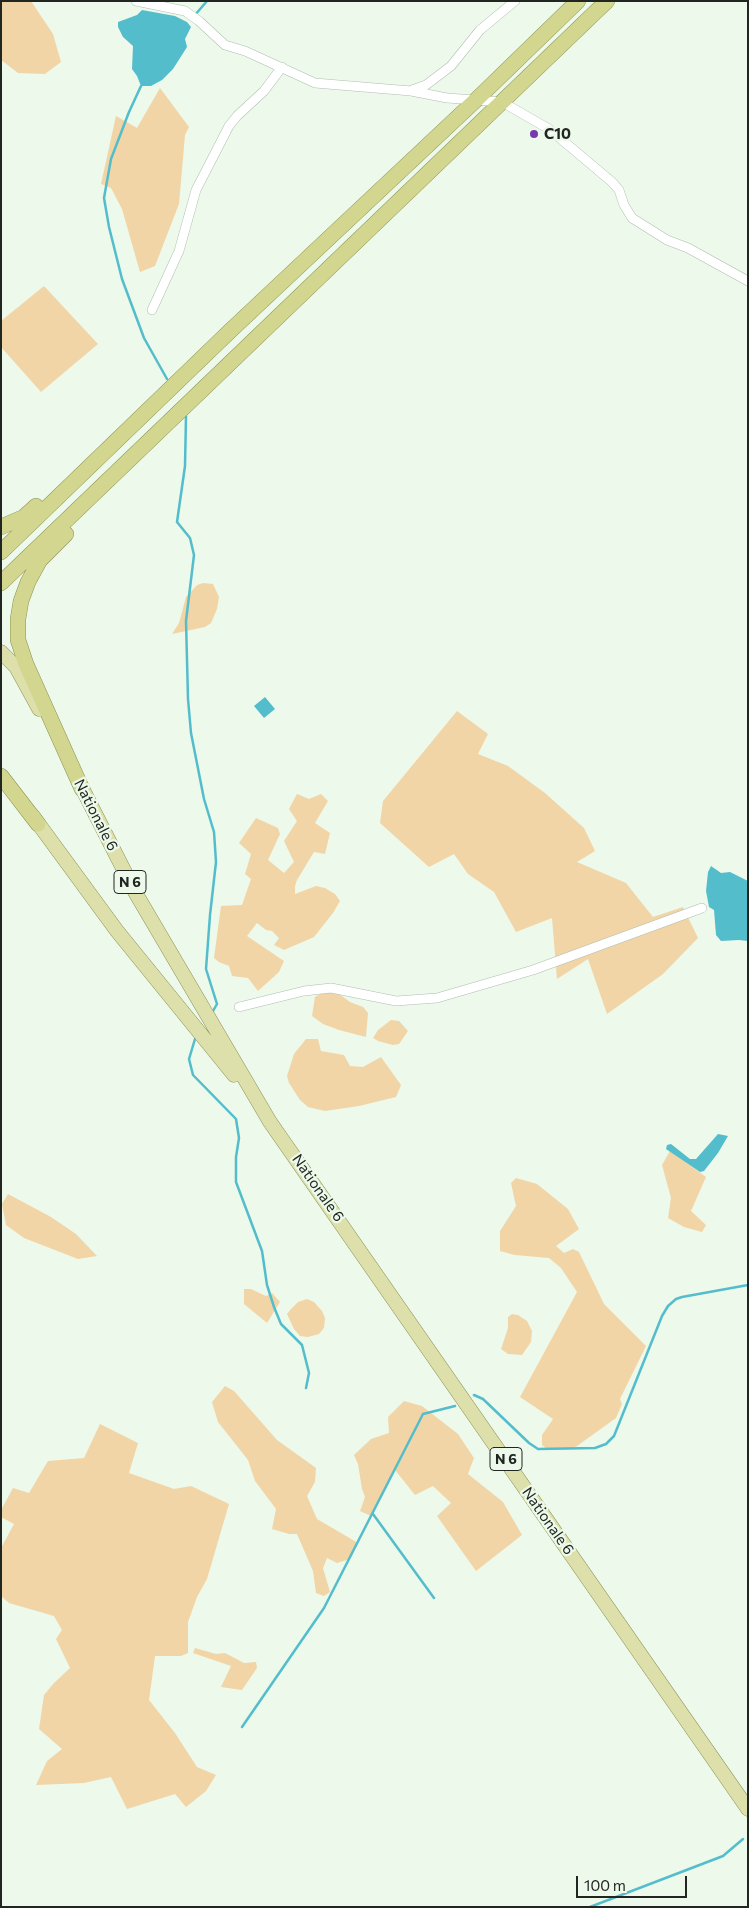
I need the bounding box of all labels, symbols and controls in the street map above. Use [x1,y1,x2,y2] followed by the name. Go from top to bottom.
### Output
[544,125,571,143] place label: C10
[528,128,540,140] marker: C10
[70,776,122,854] street label: Nationale 6
[114,870,146,894] road number: N 6
[288,1151,348,1225] street label: Nationale 6
[490,1448,522,1470] road number: N 6
[518,1484,578,1558] street label: Nationale 6
[579,1866,690,1898] scale bar
[584,1876,626,1894] text: 100 m

